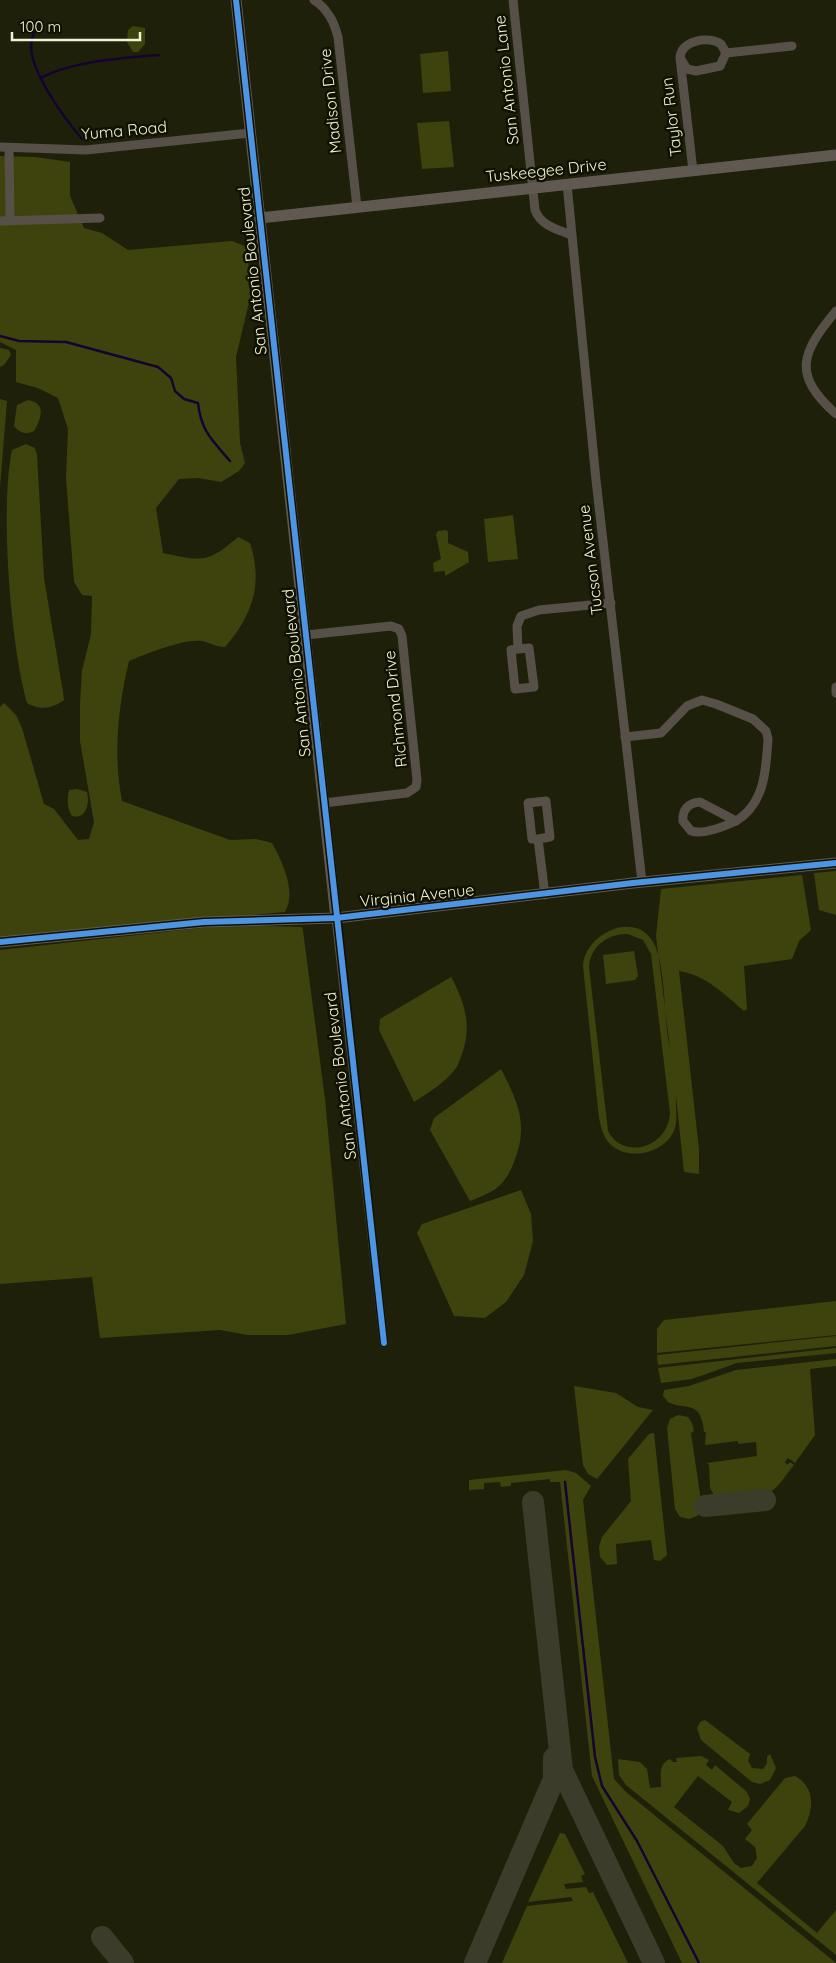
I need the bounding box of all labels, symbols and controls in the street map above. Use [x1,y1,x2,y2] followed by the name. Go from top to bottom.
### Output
[12,10,140,42] scale bar
[489,14,523,146] street label: San Antonio Lane
[20,17,61,36] text: 100 m
[315,48,345,154] street label: Madison Drive
[656,76,686,158] street label: Taylor Run
[80,116,168,144] street label: Yuma Road
[485,154,607,186] street label: Tuskeegee Drive
[233,186,271,356] street label: San Antonio Boulevard
[573,504,607,616] street label: Tucson Avenue
[277,588,315,758] street label: San Antonio Boulevard
[379,649,411,769] street label: Richmond Drive
[359,879,475,911] street label: Virginia Avenue
[320,991,360,1161] street label: San Antonio Boulevard

